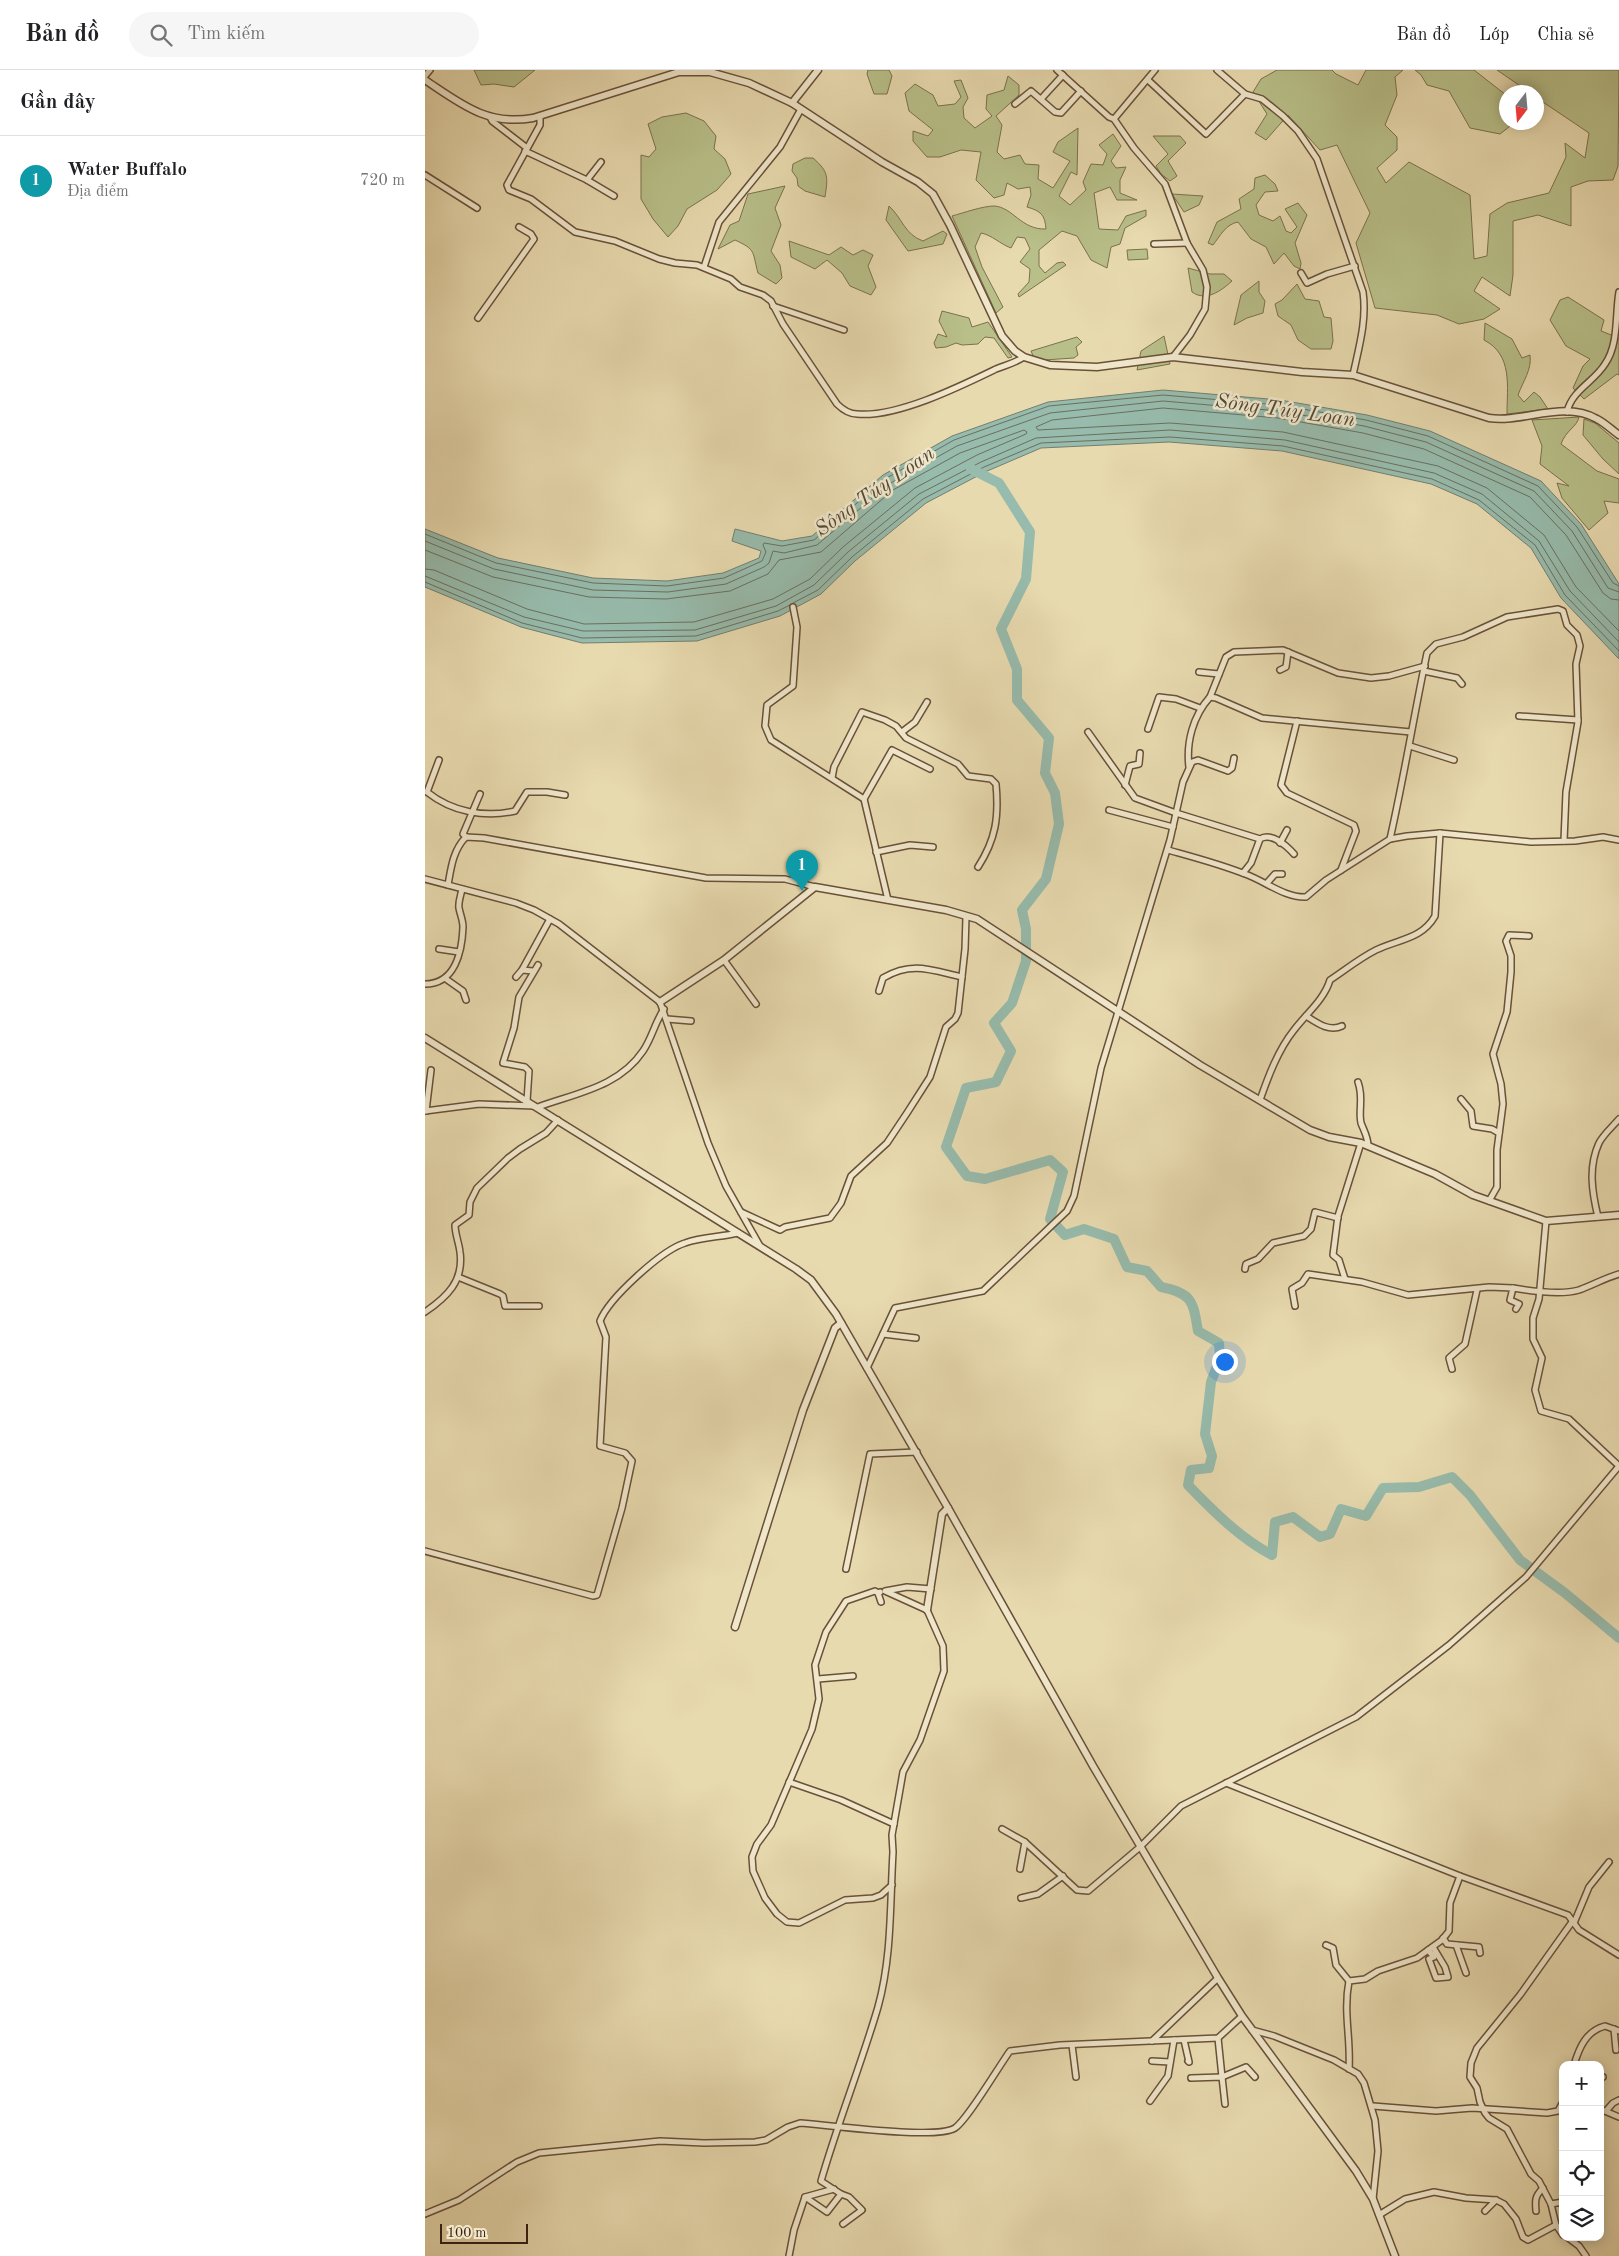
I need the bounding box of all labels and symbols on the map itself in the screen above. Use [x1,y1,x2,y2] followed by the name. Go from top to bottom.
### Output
[1499,85,1544,130] north arrow
[1214,391,1356,431] water label: Sông Túy Loan
[811,443,939,541] water label: Sông Túy Loan
[786,850,818,891] pin: 1
[1212,1349,1238,1375] your location
[440,2221,527,2244] scale bar

